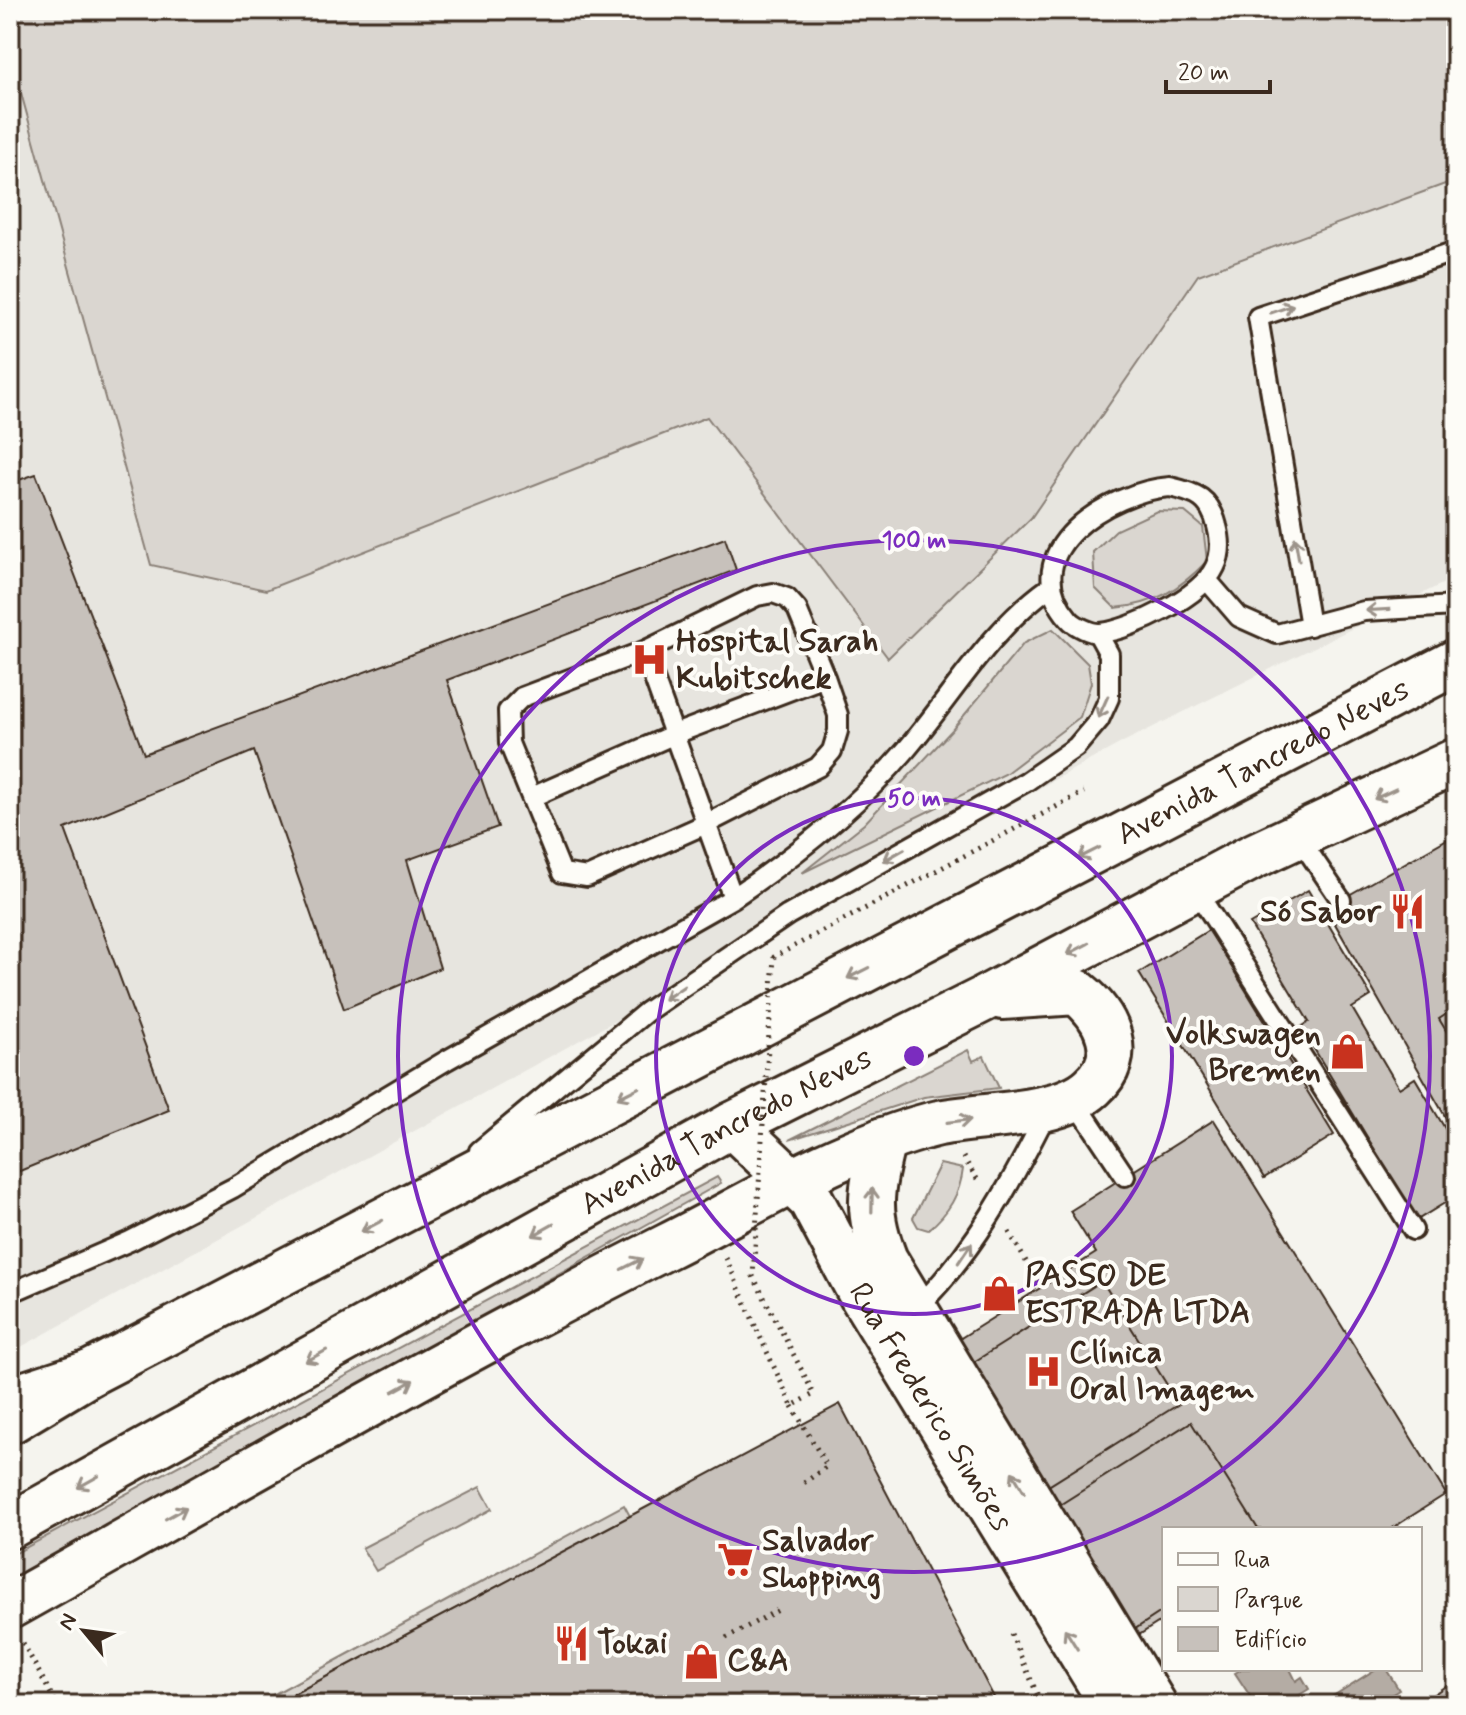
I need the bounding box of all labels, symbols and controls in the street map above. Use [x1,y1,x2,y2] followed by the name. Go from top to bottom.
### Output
[1166,44,1270,94] scale bar
[1178,58,1229,89] text: 20 m
[1269,301,1294,316] one-way arrow
[882,526,946,557] text: 100 m
[1289,537,1304,563] one-way arrow
[1365,603,1392,618] one-way arrow
[676,621,878,700] place label: Hospital Sarah Kubitschek
[631,641,669,679] hospital icon: Hospital Sarah Kubitschek
[1110,669,1417,856] street label: Avenida Tancredo Neves
[1095,695,1110,719] one-way arrow
[887,784,941,815] text: 50 m
[1374,787,1398,802] one-way arrow
[1077,845,1101,861] one-way arrow
[883,847,906,863] one-way arrow
[1260,891,1382,933] place label: Só Sabor
[1388,893,1426,931] restaurant icon: Só Sabor
[1067,942,1091,957] one-way arrow
[847,965,871,981] one-way arrow
[663,985,686,1001] one-way arrow
[1166,1013,1321,1092] place label: Volkswagen Bremen
[1328,1033,1366,1071] shop icon: Volkswagen Bremen
[573,1037,879,1226] street label: Avenida Tancredo Neves
[900,1042,928,1070] centre of rings
[616,1085,640,1101] one-way arrow
[946,1113,971,1128] one-way arrow
[864,1187,879,1214] one-way arrow
[361,1218,385,1234] one-way arrow
[532,1222,555,1238] one-way arrow
[956,1242,973,1264] one-way arrow
[1025,1255,1250,1334] place label: PASSO DE ESTRADA LTDA
[620,1256,644,1271] one-way arrow
[980,1275,1018,1313] shop icon: PASSO DE ESTRADA LTDA
[838,1276,1022,1539] street label: Rua Frederico Simões
[1069,1332,1255,1412] place label: Clínica Oral Imagem
[304,1349,328,1364] one-way arrow
[1024,1352,1062,1390] hospital icon: Clínica Oral Imagem
[391,1378,414,1394] one-way arrow
[1010,1471,1026,1494] one-way arrow
[77,1474,100,1490] one-way arrow
[164,1505,187,1521] one-way arrow
[762,1520,881,1600] place label: Salvador Shopping
[1162,1527,1422,1671] legend
[717,1540,755,1578] supermarket icon: Salvador Shopping
[1234,1545,1271,1576] text: Rua
[1234,1585,1303,1616] text: Parque
[44,1591,124,1671] north arrow
[52,1609,84,1635] text: N
[597,1623,667,1665] place label: Tokai
[552,1625,590,1663] restaurant icon: Tokai
[1234,1625,1307,1656] text: Edifício
[1063,1628,1079,1651] one-way arrow
[727,1640,789,1682] place label: C&A
[682,1642,720,1680] shop icon: C&A

